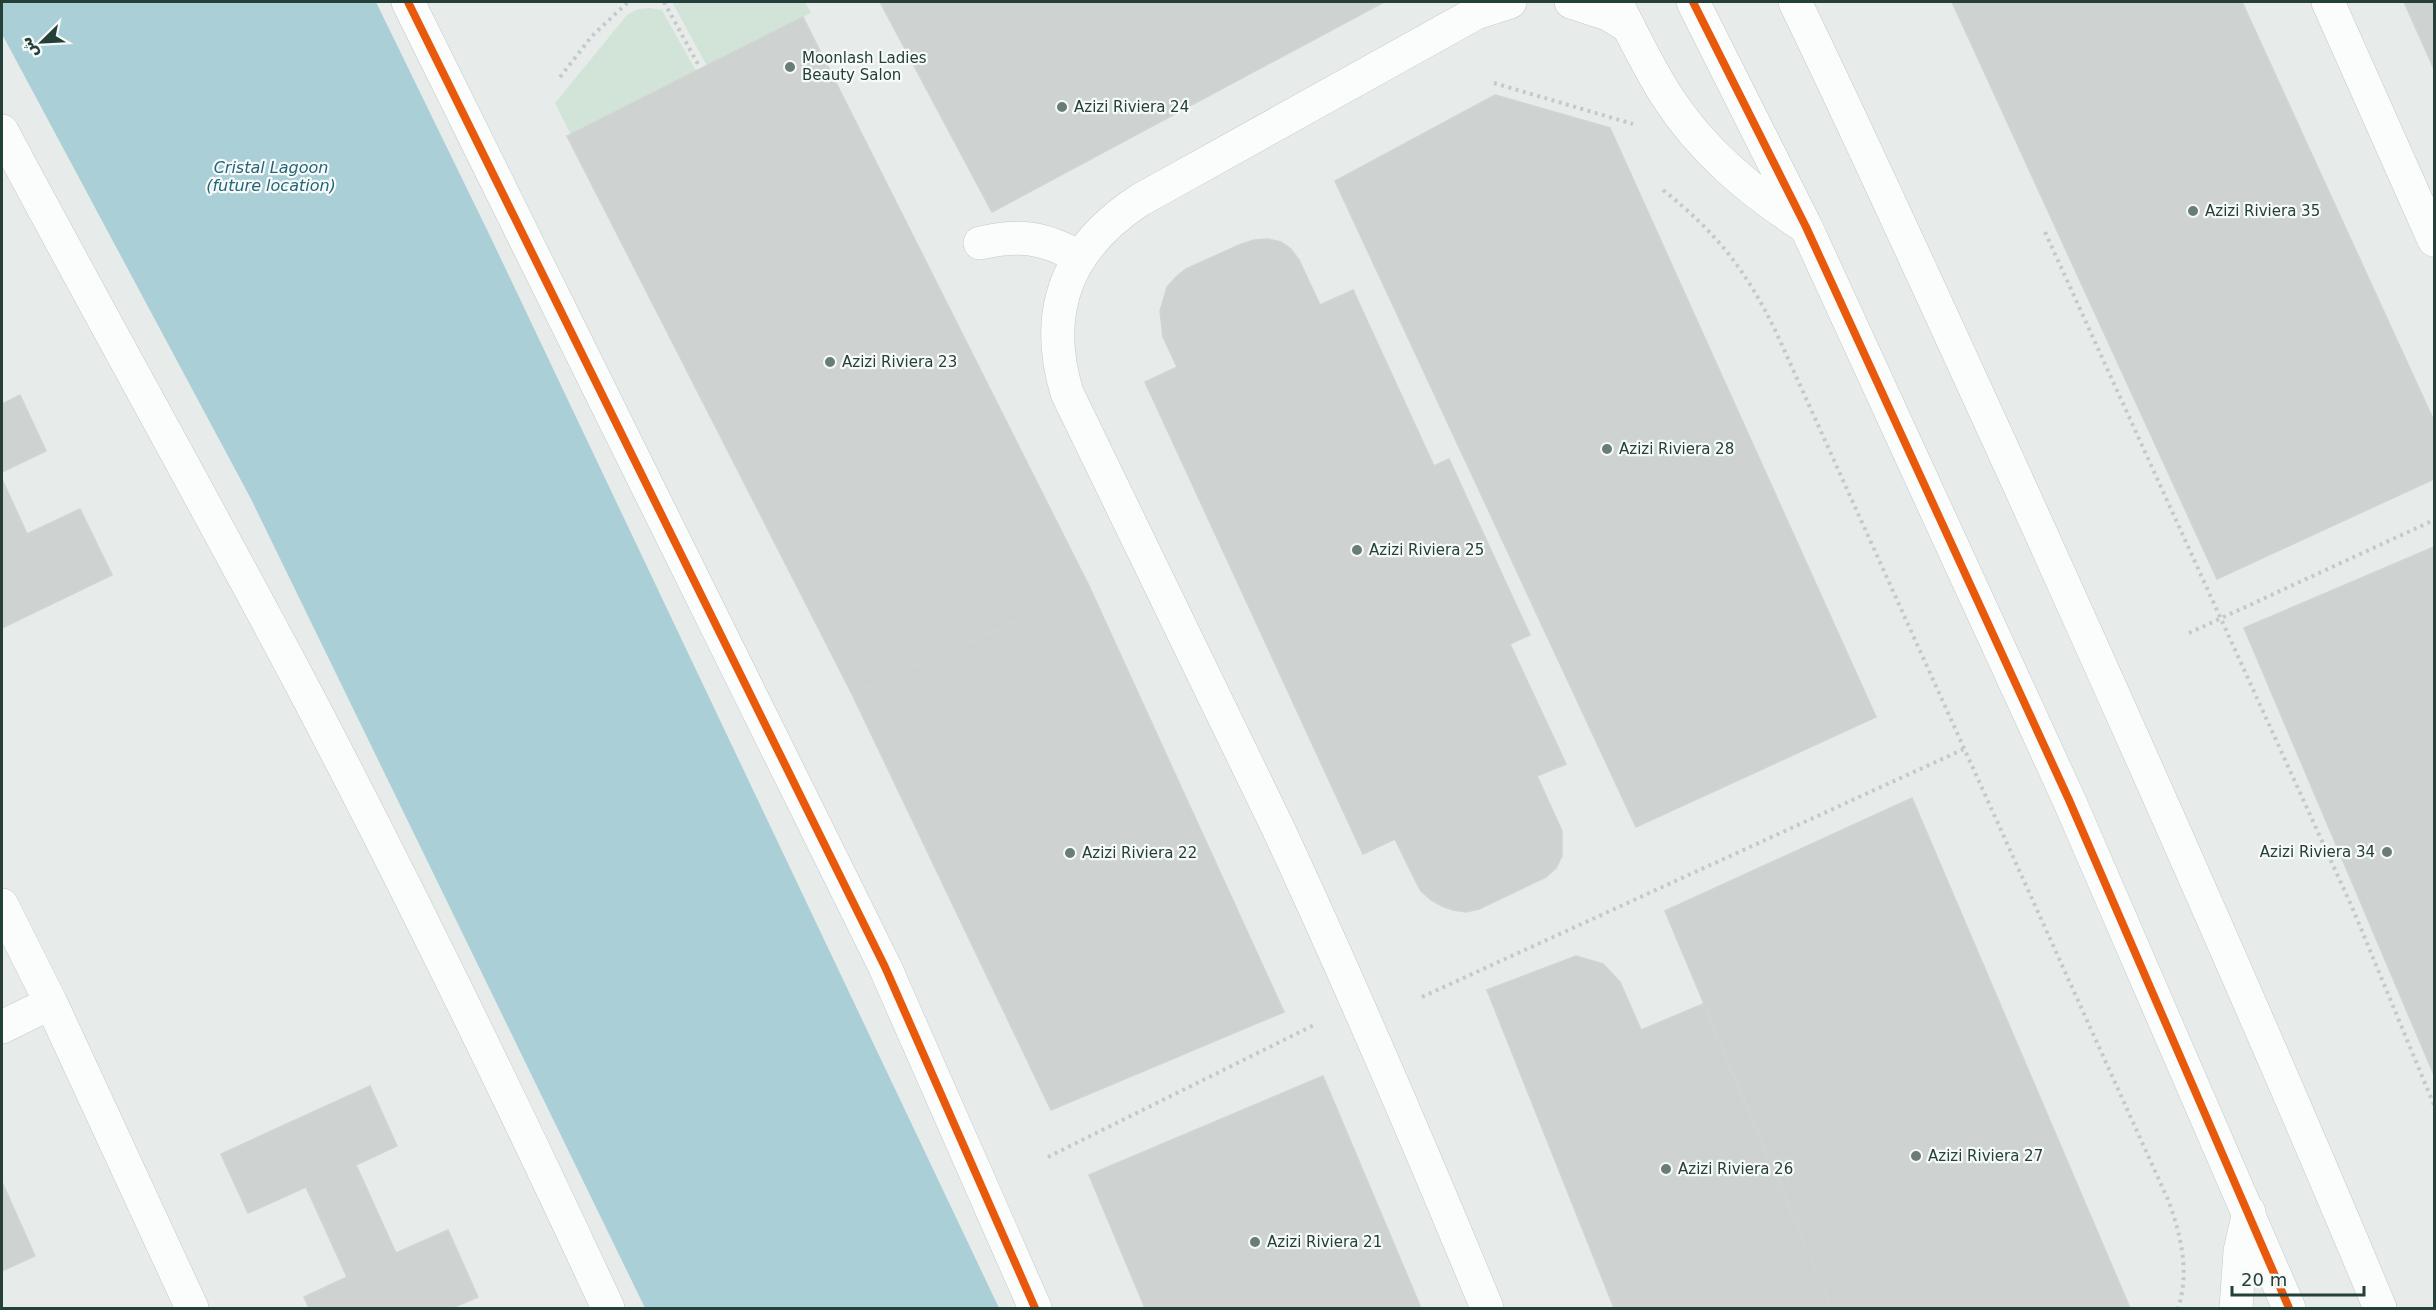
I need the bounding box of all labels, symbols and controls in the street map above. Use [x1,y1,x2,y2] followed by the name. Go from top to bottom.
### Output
[12,12,72,72] north arrow
[16,34,42,62] text: ش
[802,49,927,84] place label: Moonlash Ladies Beauty Salon
[783,60,797,74] marker: Moonlash Ladies Beauty Salon
[1074,98,1189,116] place label: Azizi Riviera 24
[1055,100,1069,114] marker: Azizi Riviera 24
[206,158,336,195] water label: Cristal Lagoon (future location)
[2205,202,2320,220] place label: Azizi Riviera 35
[2186,204,2200,218] marker: Azizi Riviera 35
[842,353,957,371] place label: Azizi Riviera 23
[823,355,837,369] marker: Azizi Riviera 23
[1619,440,1734,458] place label: Azizi Riviera 28
[1600,442,1614,456] marker: Azizi Riviera 28
[1369,541,1484,559] place label: Azizi Riviera 25
[1350,543,1364,557] marker: Azizi Riviera 25
[2260,843,2375,861] place label: Azizi Riviera 34
[1082,844,1197,862] place label: Azizi Riviera 22
[2380,845,2394,859] marker: Azizi Riviera 34
[1063,846,1077,860] marker: Azizi Riviera 22
[1928,1147,2043,1165] place label: Azizi Riviera 27
[1909,1149,1923,1163] marker: Azizi Riviera 27
[1678,1160,1793,1178] place label: Azizi Riviera 26
[1659,1162,1673,1176] marker: Azizi Riviera 26
[1267,1233,1382,1251] place label: Azizi Riviera 21
[1248,1235,1262,1249] marker: Azizi Riviera 21
[2232,1259,2364,1297] scale bar
[2241,1269,2287,1290] text: 20 m

